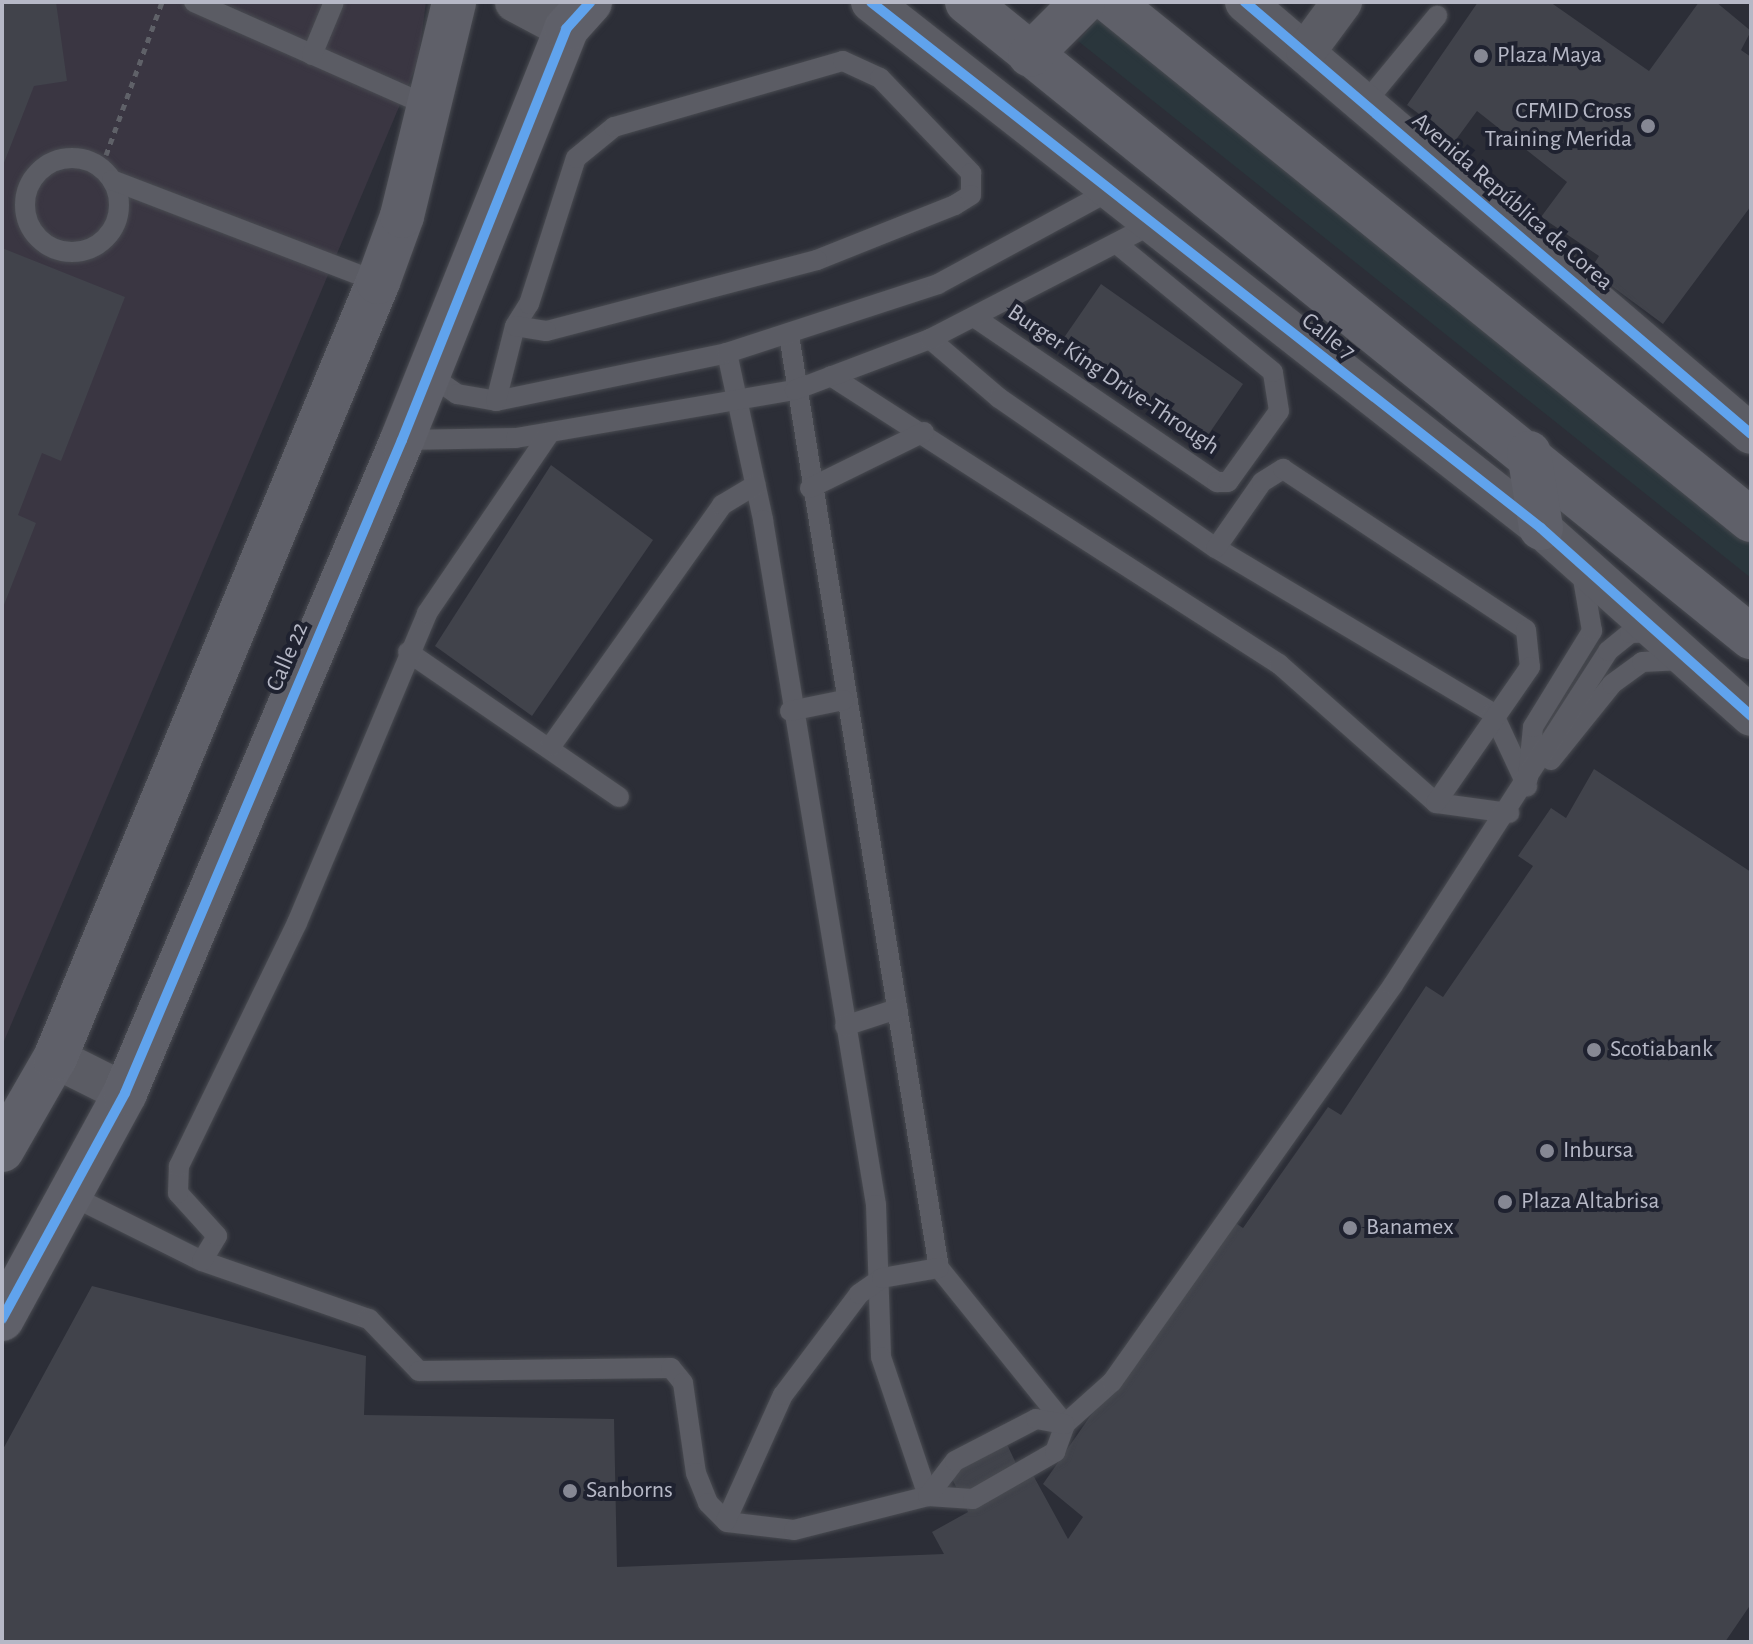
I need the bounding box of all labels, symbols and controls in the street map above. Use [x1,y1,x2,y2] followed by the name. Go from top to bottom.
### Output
[1497,42,1602,70] place label: Plaza Maya
[1472,47,1490,65] marker: Plaza Maya
[1485,98,1632,154] place label: CFMID Cross Training Merida
[1406,107,1618,297] street label: Avenida República de Corea
[1639,117,1657,135] marker: CFMID Cross Training Merida
[1002,298,1224,462] street label: Burger King Drive-Through
[1295,307,1361,367] street label: Calle 7
[261,618,315,696] street label: Calle 22
[1610,1036,1713,1064] place label: Scotiabank
[1585,1041,1603,1059] marker: Scotiabank
[1563,1137,1634,1165] place label: Inbursa
[1538,1142,1556,1160] marker: Inbursa
[1521,1188,1660,1216] place label: Plaza Altabrisa
[1496,1193,1514,1211] marker: Plaza Altabrisa
[1366,1214,1454,1242] place label: Banamex
[1341,1219,1359,1237] marker: Banamex
[586,1477,673,1505] place label: Sanborns
[561,1482,579,1500] marker: Sanborns

